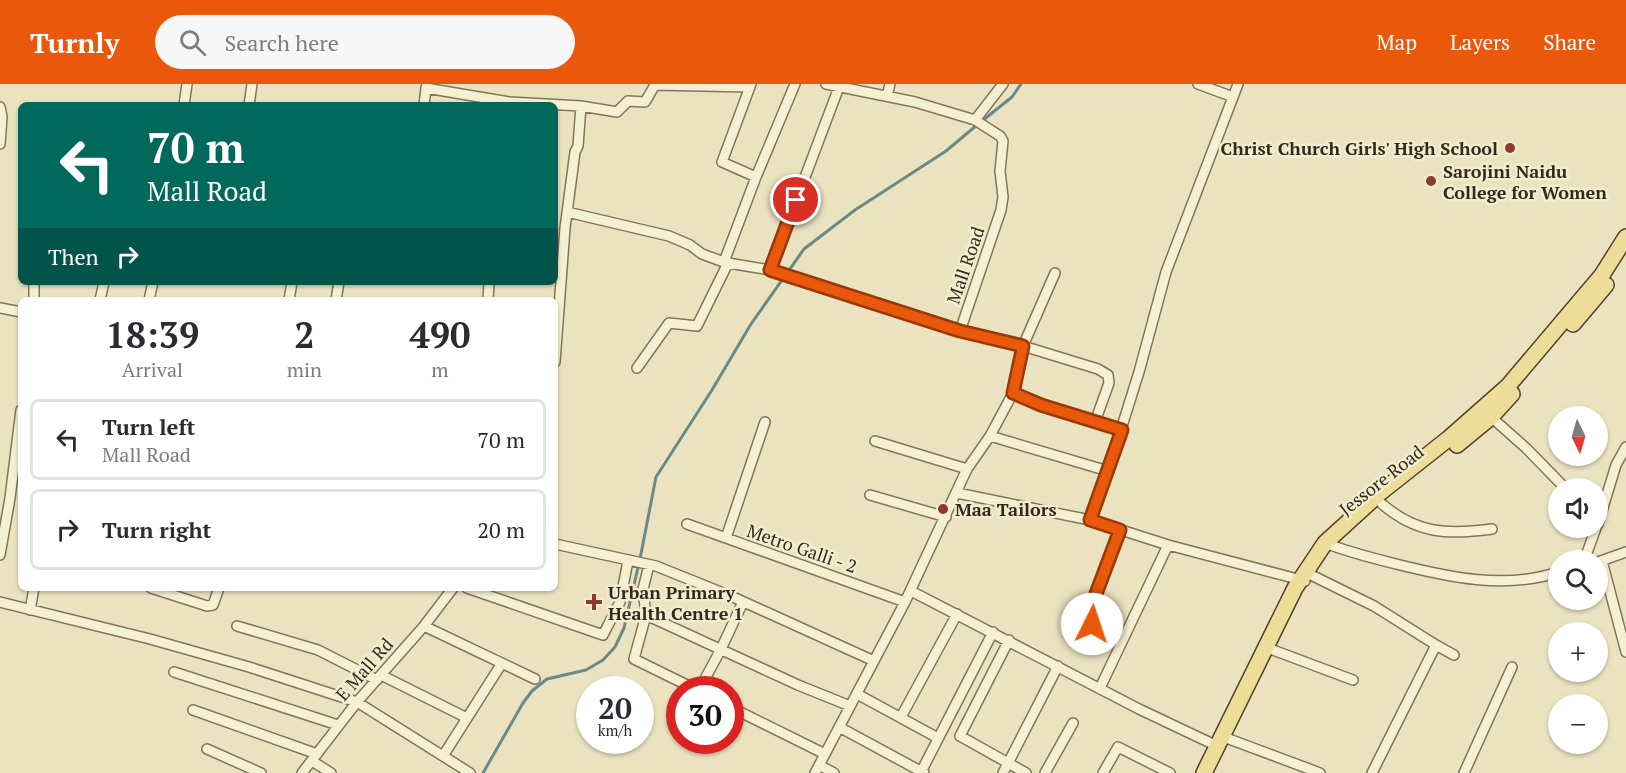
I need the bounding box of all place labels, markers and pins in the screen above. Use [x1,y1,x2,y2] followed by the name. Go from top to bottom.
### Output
[1220,136,1498,160] place label: Christ Church Girls' High School
[1503,141,1517,155] marker: Christ Church Girls' High School
[1443,159,1607,204] place label: Sarojini Naidu College for Women
[770,174,821,225] pin
[1424,174,1438,188] marker: Sarojini Naidu College for Women
[955,497,1057,521] place label: Maa Tailors
[936,502,950,516] marker: Maa Tailors
[608,580,743,625] place label: Urban Primary Health Centre 1
[585,593,603,611] marker: Urban Primary Health Centre 1

